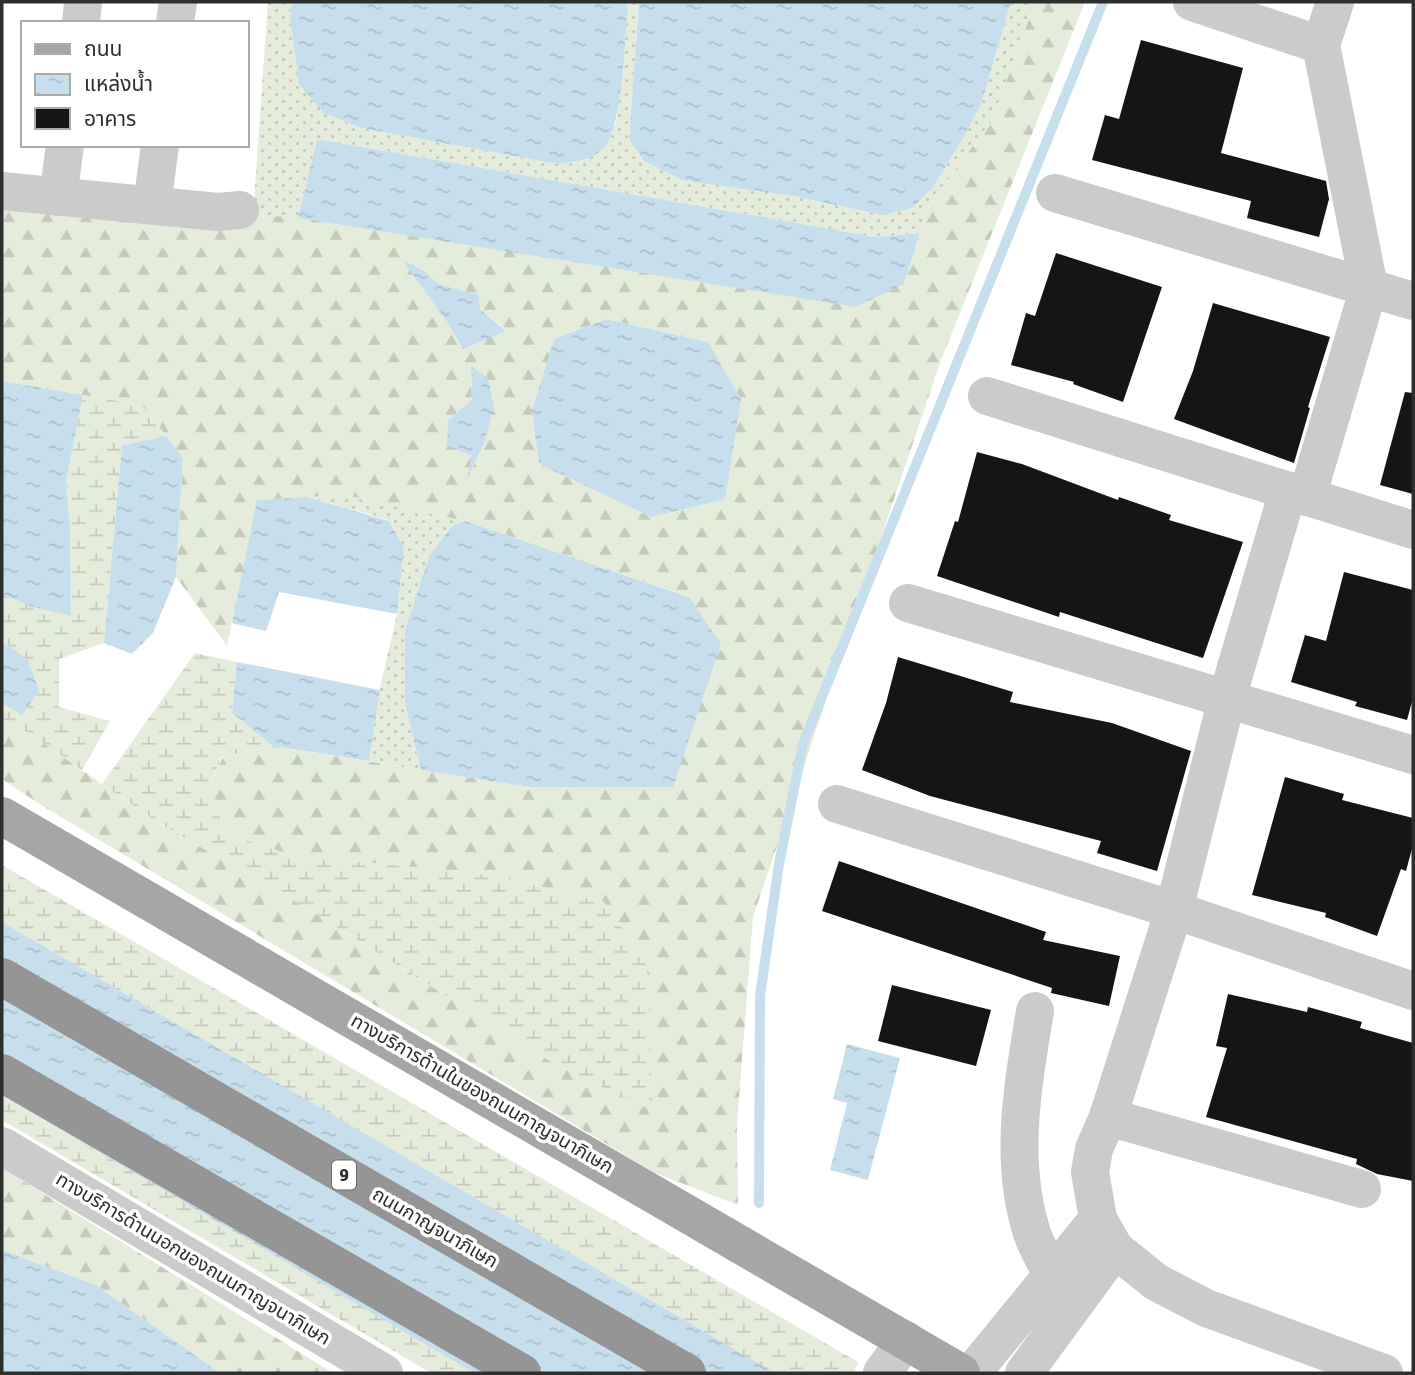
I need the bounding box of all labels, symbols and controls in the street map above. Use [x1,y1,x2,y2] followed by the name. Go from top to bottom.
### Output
[21,21,248,147] legend
[84,36,122,62] text: ถนน
[84,69,153,97] text: แหล่งน้ำ
[84,106,136,132] text: อาคาร
[346,1009,618,1179] street label: ทางบริการด้านในของถนนกาญจนาภิเษก
[332,1160,356,1190] road number: 9
[51,1167,335,1351] street label: ทางบริการด้านนอกของถนนกาญจนาภิเษก
[368,1182,502,1274] street label: ถนนกาญจนาภิเษก

